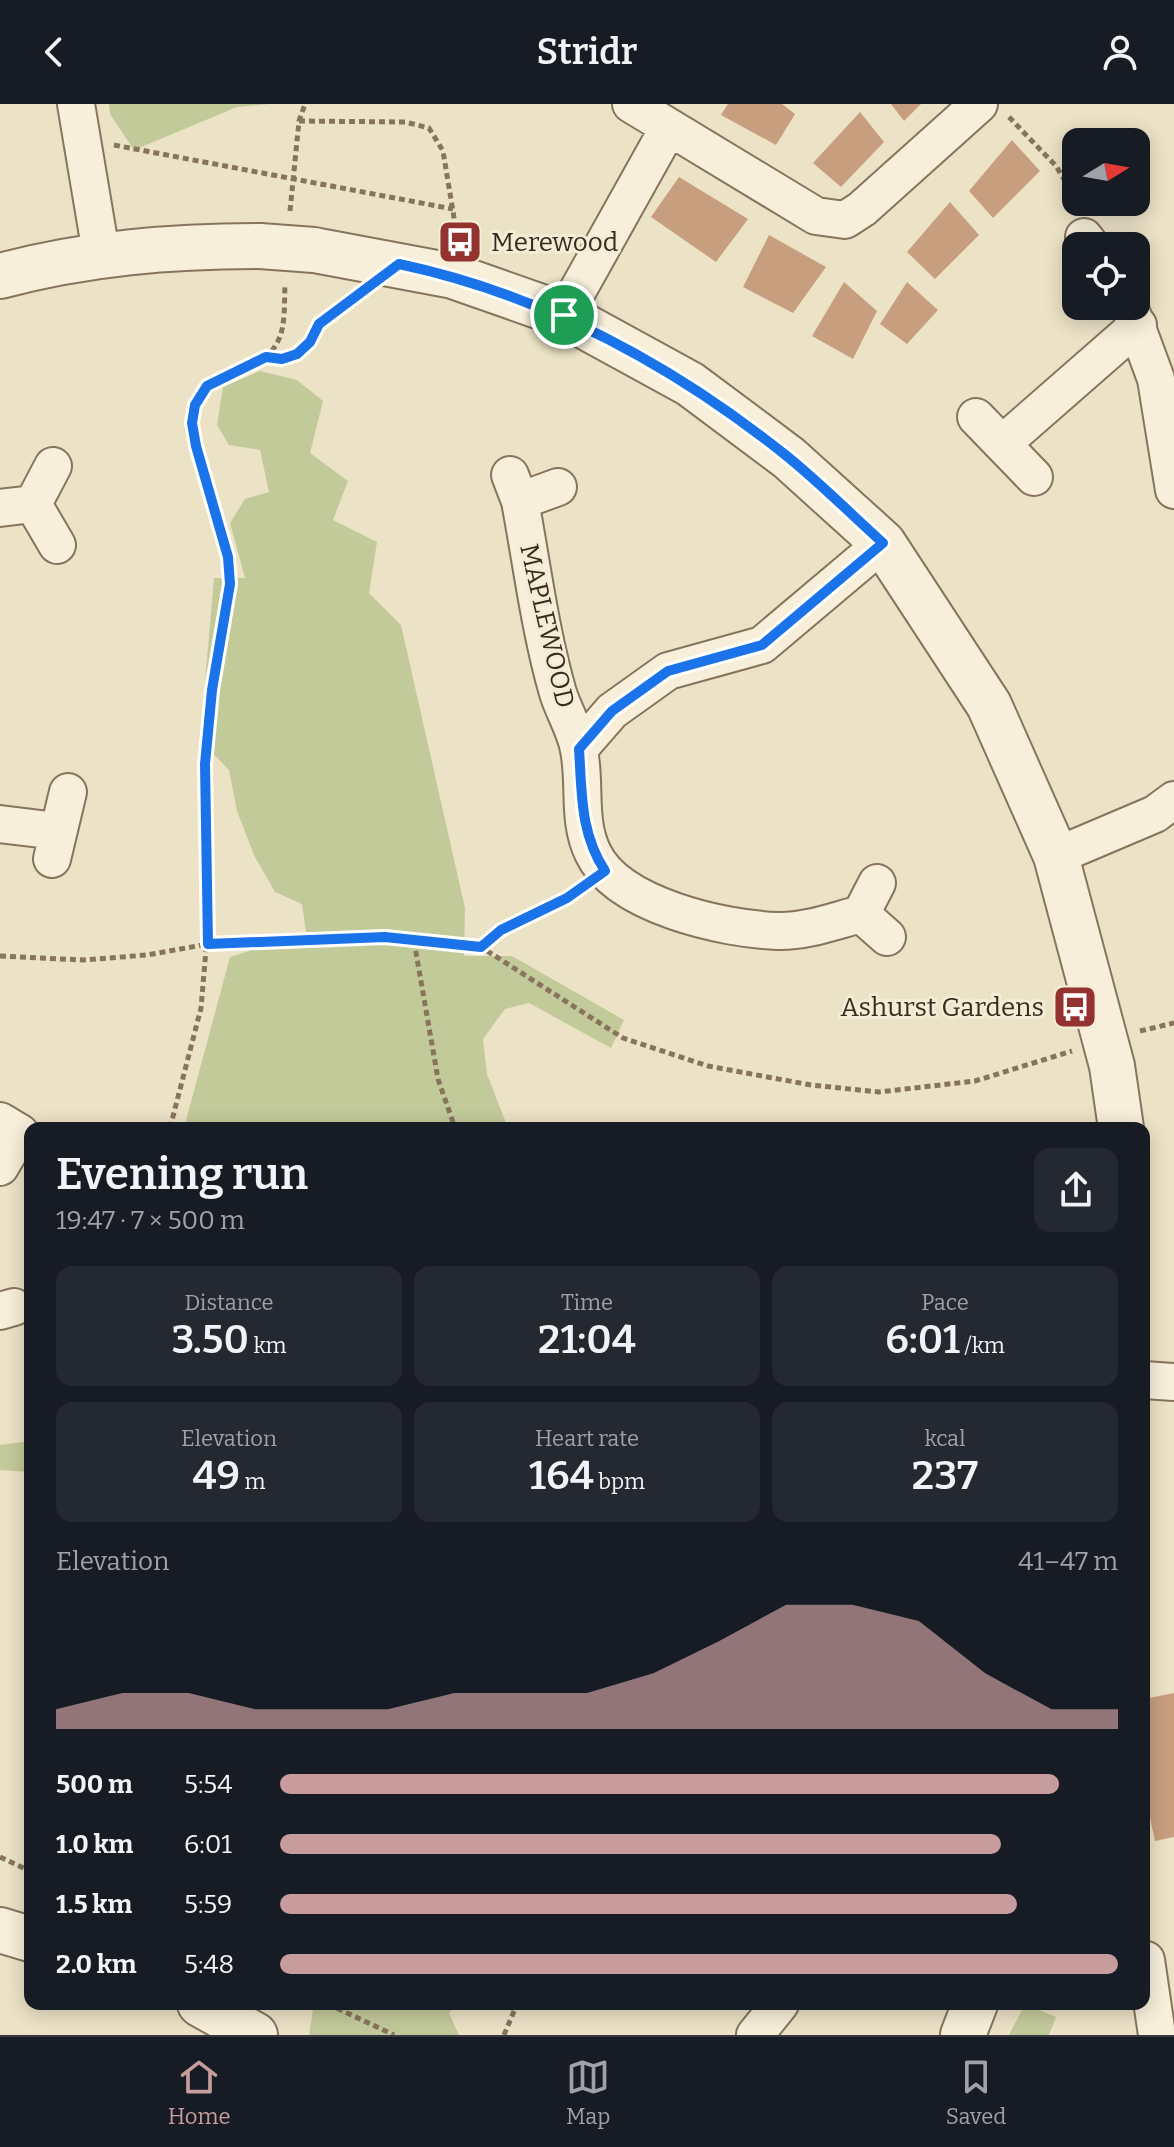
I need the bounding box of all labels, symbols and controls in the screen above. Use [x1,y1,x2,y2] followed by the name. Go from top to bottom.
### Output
[32,30,76,74] icon: back
[537,30,637,74] text: Stridr
[1098,30,1142,74] icon: person
[1062,128,1150,216] north arrow
[1062,128,1150,320] map controls
[436,218,484,266] bus stop icon: Merewood
[491,227,618,258] place label: Merewood
[1062,232,1150,320] button: locate
[530,281,598,349] pin
[542,293,586,337] icon: arrive
[513,541,581,711] street label: MAPLEWOOD
[1051,983,1099,1031] bus stop icon: Ashurst Gardens
[841,992,1044,1023] place label: Ashurst Gardens
[56,1148,308,1201] text: Evening run
[1034,1148,1118,1232] button: share
[56,1205,245,1236] text: 19:47 · 7 × 500 m
[184,1289,274,1316] text: Distance
[561,1289,613,1316] text: Time
[921,1289,969,1316] text: Pace
[171,1316,249,1364] text: 3.50
[538,1316,636,1364] text: 21:04
[885,1316,960,1364] text: 6:01
[249,1332,287,1359] text: km
[960,1332,1005,1359] text: /km
[181,1425,277,1452] text: Elevation
[535,1425,639,1452] text: Heart rate
[925,1425,965,1452] text: kcal
[193,1452,240,1500] text: 49
[529,1452,594,1500] text: 164
[912,1452,978,1500] text: 237
[240,1468,266,1495] text: m
[594,1468,645,1495] text: bpm
[56,1546,169,1577] text: Elevation
[1018,1546,1118,1577] text: 41–47 m
[56,1769,133,1800] text: 500 m
[184,1769,232,1800] text: 5:54
[56,1829,133,1860] text: 1.0 km
[184,1829,232,1860] text: 6:01
[56,1889,132,1920] text: 1.5 km
[184,1889,232,1920] text: 5:59
[56,1949,137,1980] text: 2.0 km
[184,1949,234,1980] text: 5:48
[168,2055,231,2130] tab: Home
[566,2055,610,2130] tab: Map
[946,2055,1006,2130] tab: Saved

